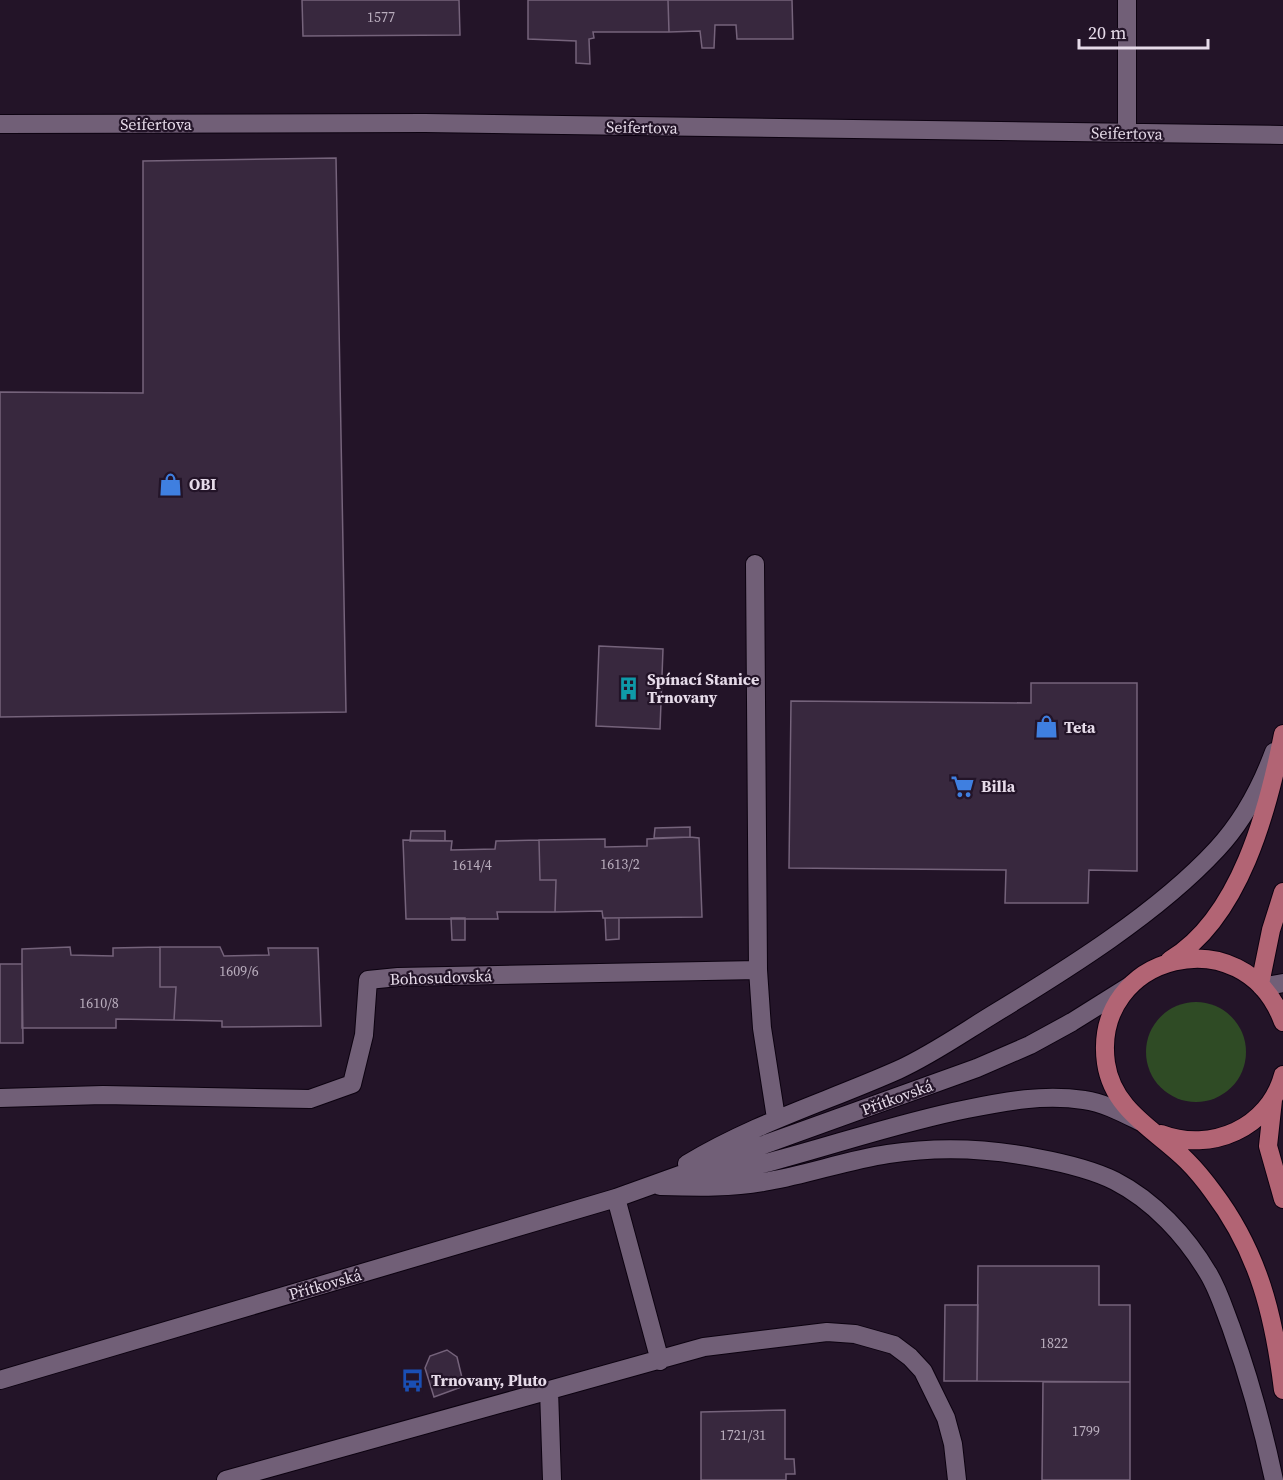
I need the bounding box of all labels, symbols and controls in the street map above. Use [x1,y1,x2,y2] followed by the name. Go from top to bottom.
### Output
[367,7,395,27] house number: 1577
[1079,12,1208,50] scale bar
[1088,20,1126,45] text: 20 m
[120,113,193,135] street label: Seifertova
[606,115,679,139] street label: Seifertova
[1091,121,1164,145] street label: Seifertova
[158,471,184,497] shop icon: OBI
[189,473,216,495] place label: OBI
[647,668,759,708] place label: Spínací Stanice Trnovany
[616,675,642,701] building icon: Spínací Stanice Trnovany
[1033,714,1059,740] shop icon: Teta
[1064,716,1096,738] place label: Teta
[950,773,976,799] supermarket icon: Billa
[981,775,1016,797] place label: Billa
[600,854,640,874] house number: 1613/2
[452,855,492,875] house number: 1614/4
[219,961,259,981] house number: 1609/6
[389,964,494,990] street label: Bohosudovská
[79,993,119,1013] house number: 1610/8
[858,1074,937,1120] street label: Přítkovská
[286,1263,365,1305] street label: Přítkovská
[1040,1333,1068,1353] house number: 1822
[400,1367,426,1393] bus stop icon: Trnovany, Pluto
[431,1369,547,1391] place label: Trnovany, Pluto
[1072,1421,1100,1441] house number: 1799
[720,1425,766,1445] house number: 1721/31

